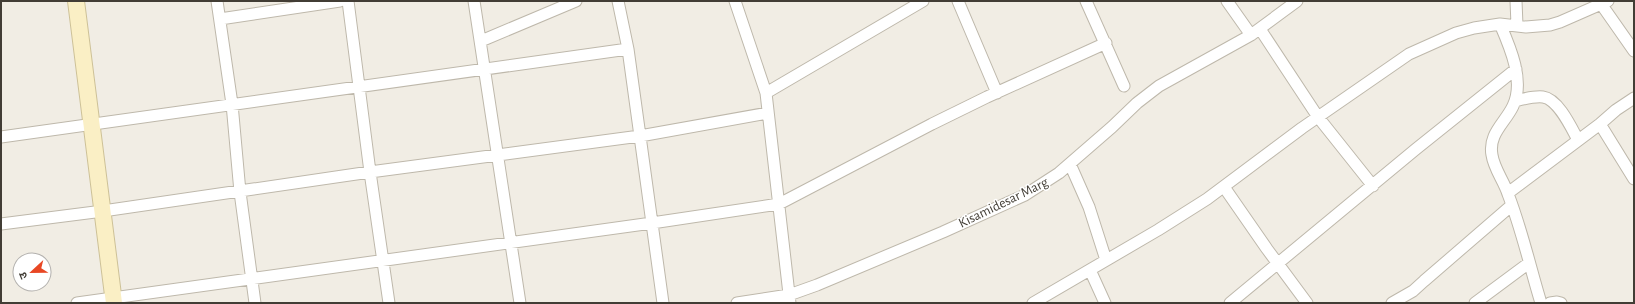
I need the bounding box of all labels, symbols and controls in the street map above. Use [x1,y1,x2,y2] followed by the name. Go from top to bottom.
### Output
[956,175,1051,231] street label: Kisamidesar Marg
[12,252,52,292] north arrow
[17,270,29,281] text: उ

